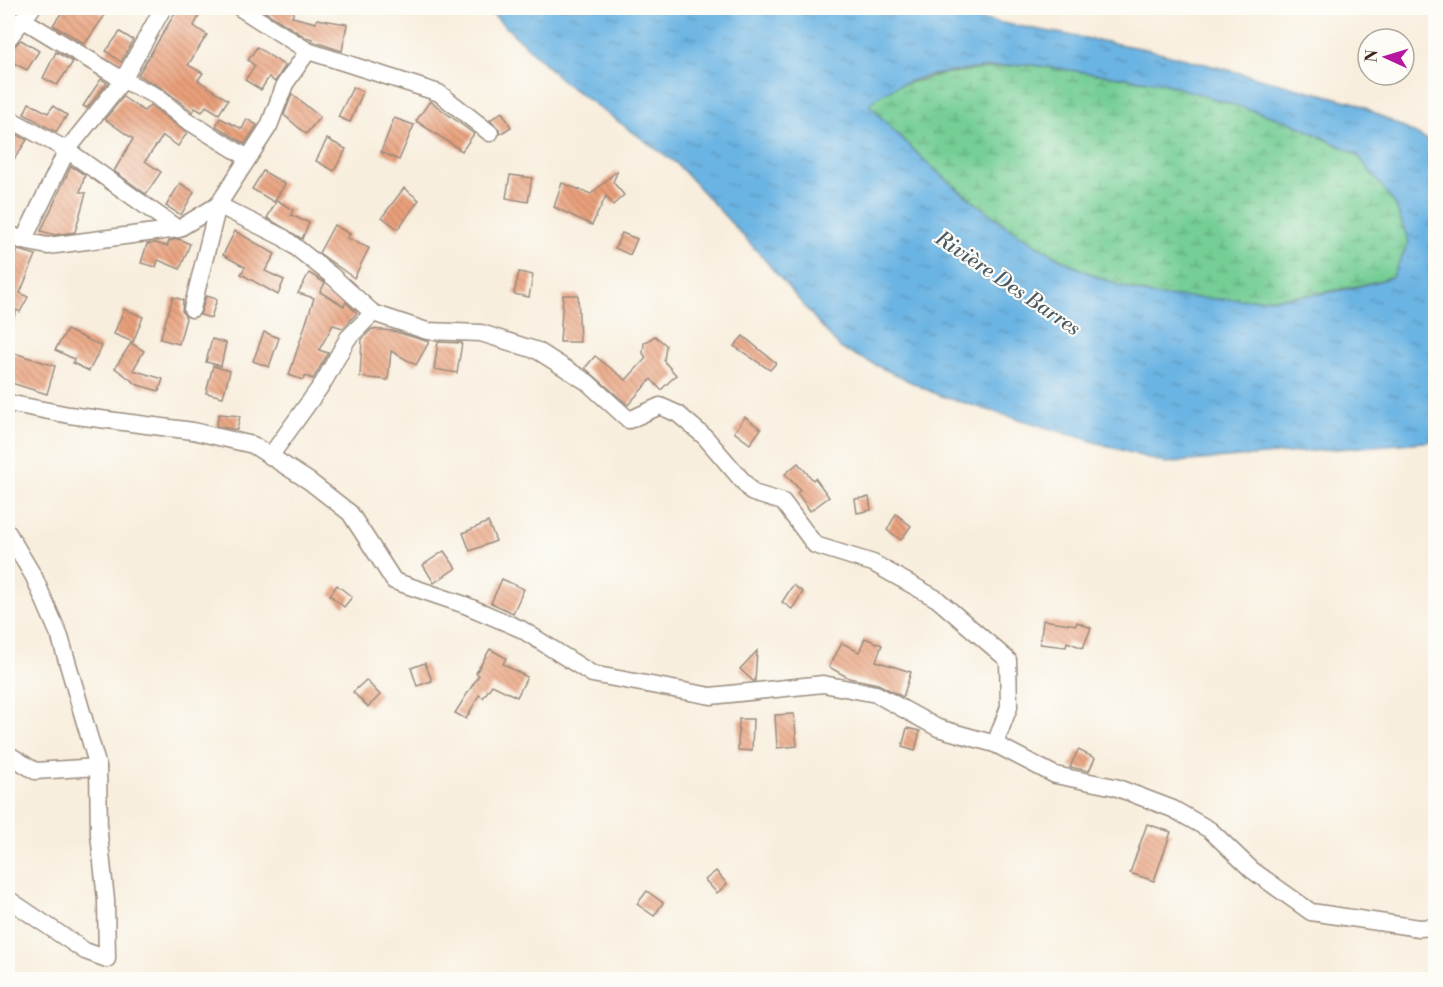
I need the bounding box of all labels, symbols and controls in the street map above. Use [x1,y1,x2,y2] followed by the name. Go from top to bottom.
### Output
[1356,27,1416,87] north arrow
[1362,49,1382,63] text: N
[929,225,1085,342] water label: Rivière Des Barres

